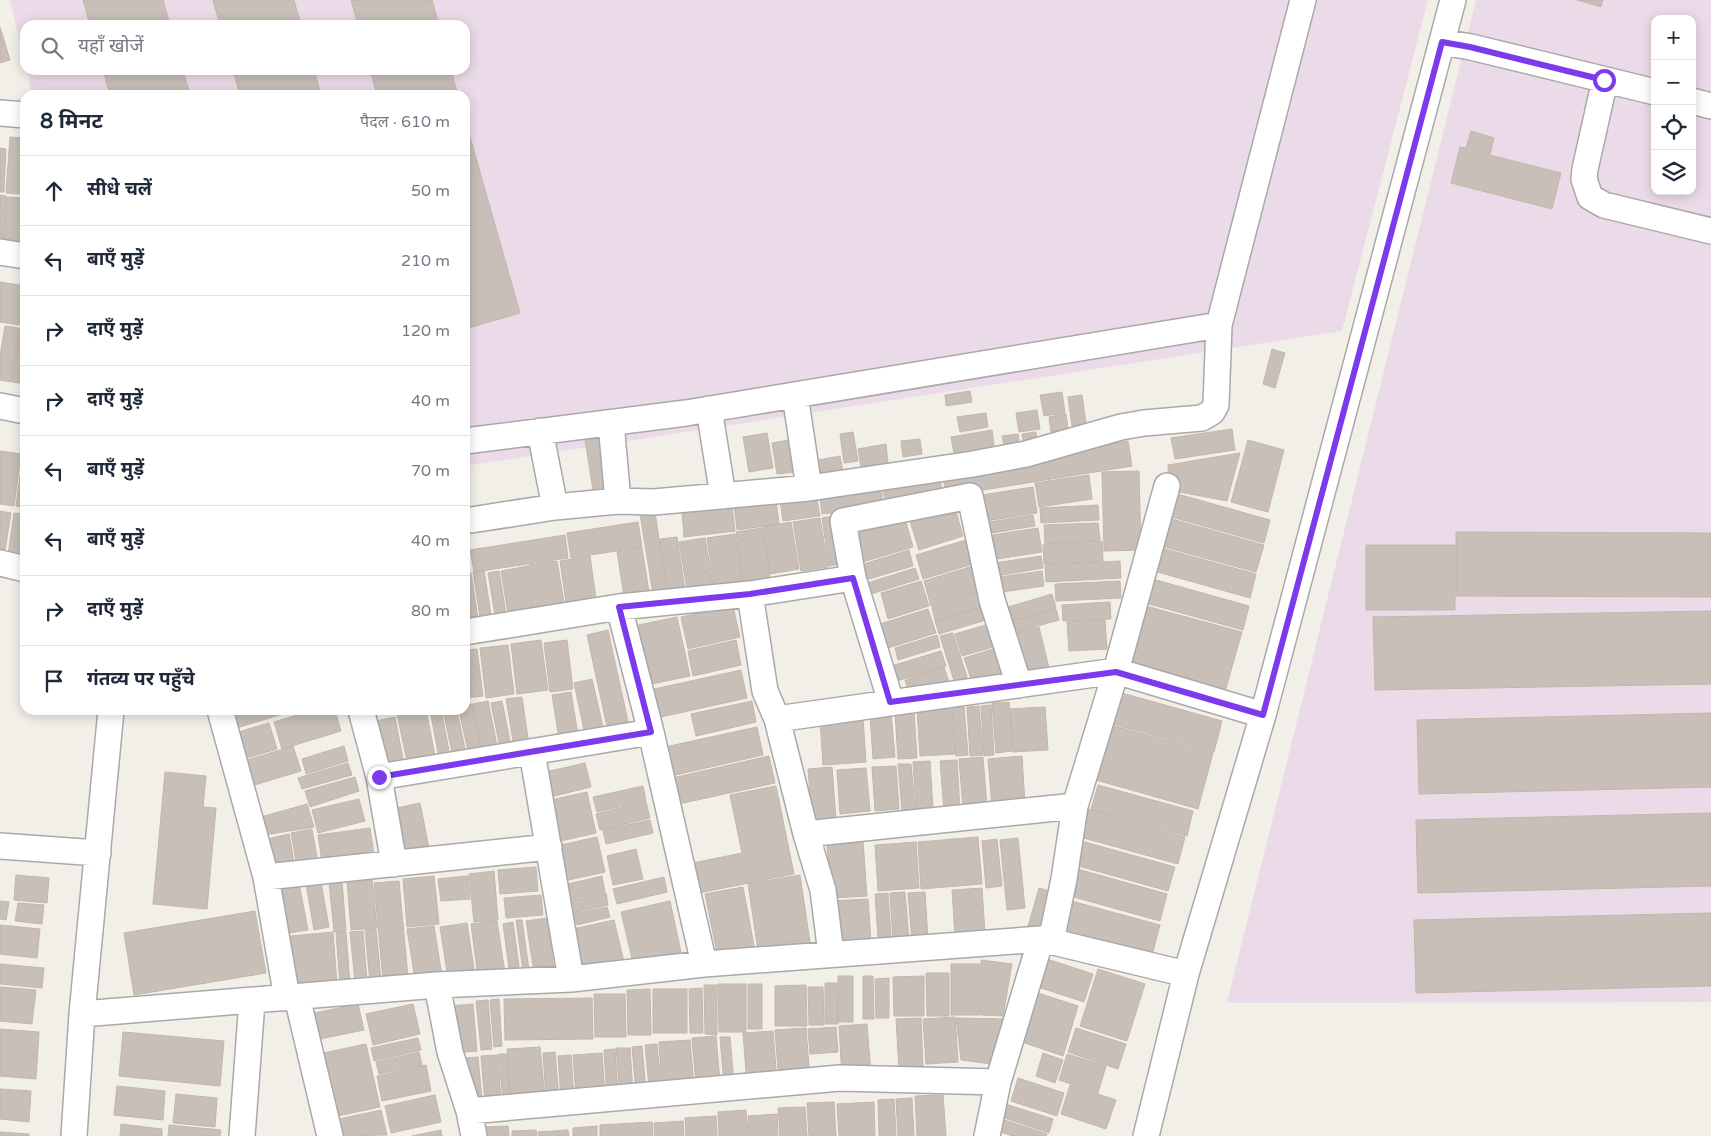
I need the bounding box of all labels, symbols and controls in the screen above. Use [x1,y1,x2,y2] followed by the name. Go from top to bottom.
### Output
[1651,15,1696,195] map controls
[1651,15,1696,60] button: +
[20,20,470,75] search box
[38,34,66,62] icon: search
[78,35,144,57] text: यहाँ खोजें
[1651,60,1696,105] button: −
[1593,69,1616,92] route start
[1651,105,1696,150] button: locate
[40,109,103,134] text: 8 मिनट
[360,112,450,132] text: पैदल · 610 m
[1651,150,1696,195] button: layers
[40,177,68,205] icon: ahead
[87,178,152,200] text: सीधे चलें
[411,181,450,201] text: 50 m
[40,247,68,275] icon: left
[87,248,144,270] text: बाएँ मुड़ें
[401,251,450,271] text: 210 m
[40,317,68,345] icon: right
[87,318,143,340] text: दाएँ मुड़ें
[401,321,450,341] text: 120 m
[40,387,68,415] icon: right
[87,388,143,410] text: दाएँ मुड़ें
[411,391,450,411] text: 40 m
[40,457,68,485] icon: left
[87,458,144,480] text: बाएँ मुड़ें
[411,461,450,481] text: 70 m
[40,527,68,555] icon: left
[87,528,144,550] text: बाएँ मुड़ें
[411,531,450,551] text: 40 m
[40,597,68,625] icon: right
[87,598,143,620] text: दाएँ मुड़ें
[411,601,450,621] text: 80 m
[40,667,68,695] icon: arrive
[87,668,195,690] text: गंतव्य पर पहुँचे
[368,766,391,789] route end

